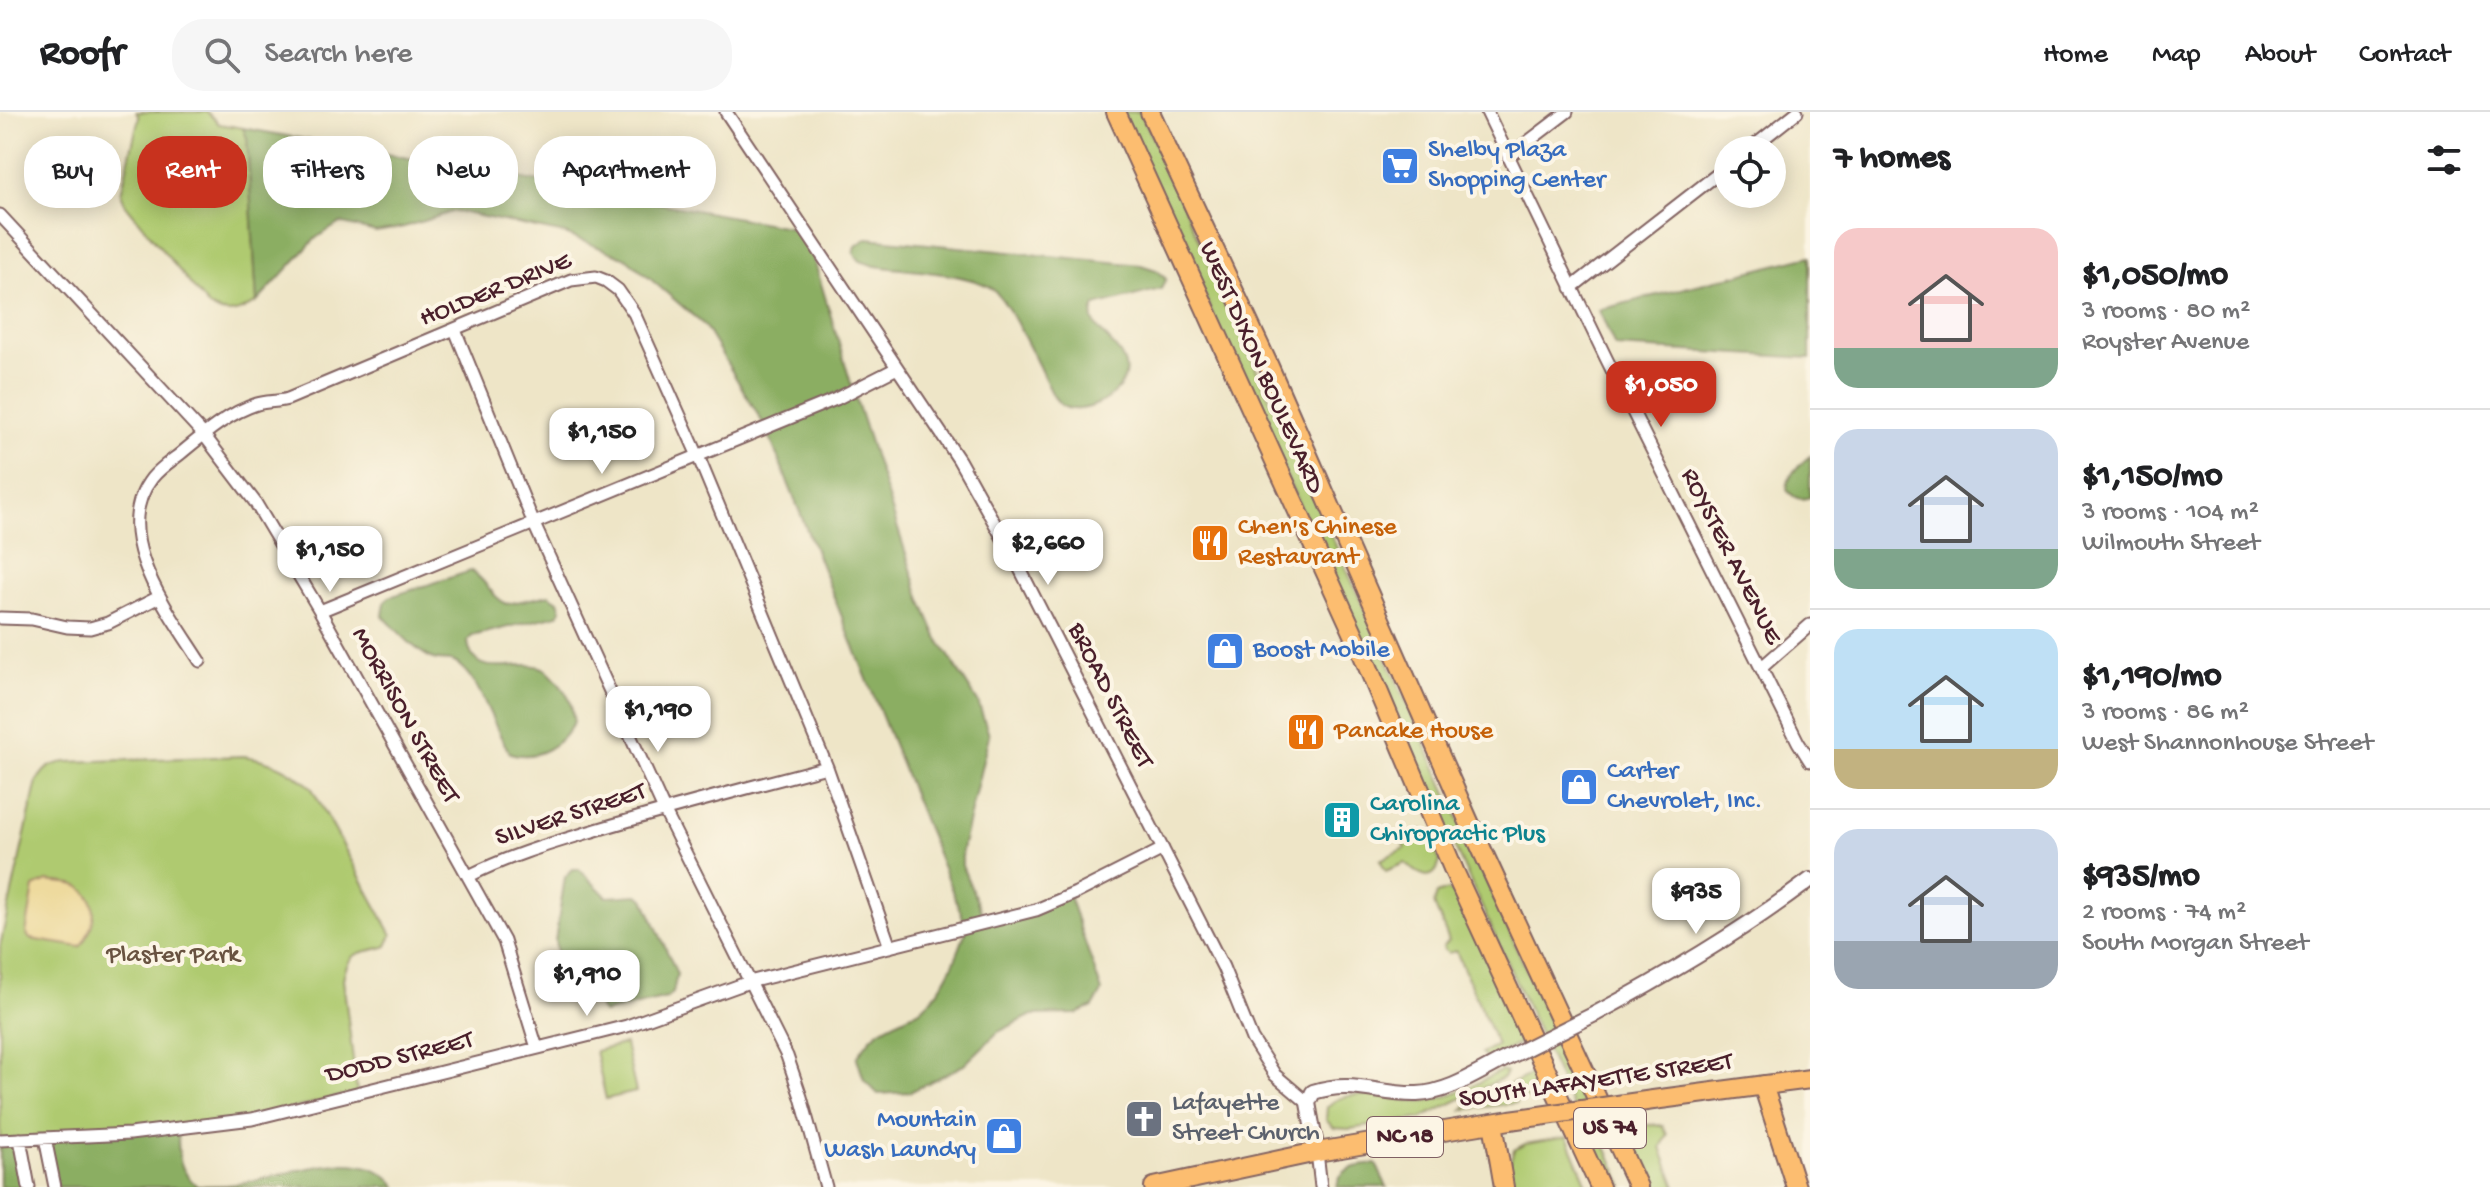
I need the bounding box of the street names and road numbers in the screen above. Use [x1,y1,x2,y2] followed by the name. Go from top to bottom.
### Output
[1190,237,1330,499] street label: WEST DIXON BOULEVARD
[416,246,577,335] street label: HOLDER DRIVE
[1672,464,1788,651] street label: ROYSTER AVENUE
[1059,617,1159,775] street label: BROAD STREET
[343,623,466,810] street label: MORRISON STREET
[492,777,651,855] street label: SILVER STREET
[321,1025,478,1093] street label: DODD STREET
[1457,1047,1736,1117] street label: SOUTH LAFAYETTE STREET
[1574,1108,1646,1148] road number: US 74
[1367,1117,1443,1157] road number: NC 18

